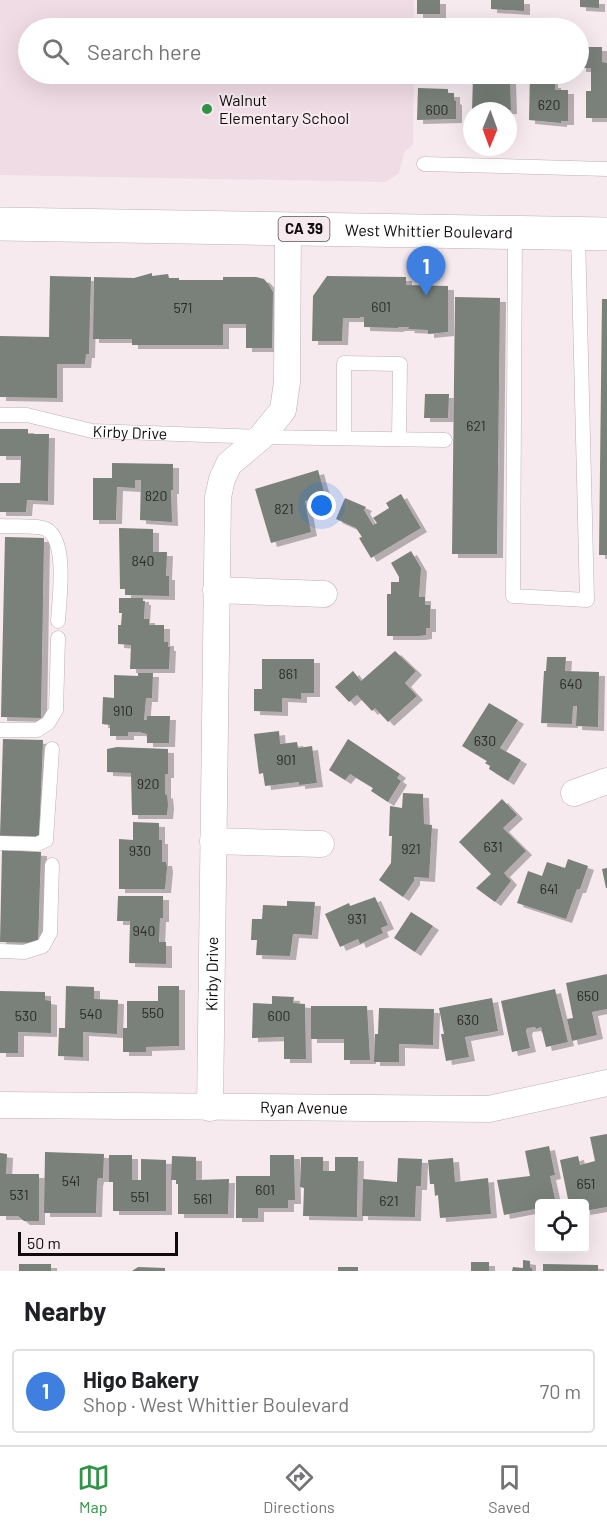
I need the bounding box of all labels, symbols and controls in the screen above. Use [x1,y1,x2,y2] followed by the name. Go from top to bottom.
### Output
[18,18,589,84] search box
[39,35,72,68] icon: search
[87,38,201,64] text: Search here
[219,90,349,127] place label: Walnut Elementary School
[538,96,560,113] house number: 620
[425,101,449,118] house number: 600
[200,102,214,116] marker: Walnut Elementary School
[463,102,517,156] north arrow
[278,217,330,241] road number: CA 39
[345,220,513,241] street label: West Whittier Boulevard
[406,246,446,296] pin: 1
[371,298,391,315] house number: 601
[174,299,192,316] house number: 571
[466,417,486,434] house number: 621
[92,421,168,443] street label: Kirby Drive
[145,487,167,504] house number: 820
[307,491,336,520] your location
[274,500,294,517] house number: 821
[132,552,154,569] house number: 840
[278,665,298,682] house number: 861
[560,675,582,692] house number: 640
[113,702,133,719] house number: 910
[474,732,496,749] house number: 630
[276,751,296,768] house number: 901
[137,775,159,792] house number: 920
[483,838,503,855] house number: 631
[401,840,421,857] house number: 921
[129,842,151,859] house number: 930
[540,880,558,897] house number: 641
[347,910,367,927] house number: 931
[133,922,155,939] house number: 940
[201,937,221,1011] street label: Kirby Drive
[577,987,599,1004] house number: 650
[142,1004,164,1021] house number: 550
[80,1005,102,1022] house number: 540
[15,1007,37,1024] house number: 530
[267,1007,291,1024] house number: 600
[457,1011,479,1028] house number: 630
[260,1097,348,1117] street label: Ryan Avenue
[62,1172,80,1189] house number: 541
[577,1175,595,1192] house number: 651
[255,1181,275,1198] house number: 601
[9,1186,29,1203] house number: 531
[131,1188,149,1205] house number: 551
[193,1190,213,1207] house number: 561
[379,1192,399,1209] house number: 621
[535,1199,589,1253] map controls
[535,1199,589,1253] button: locate
[18,1229,178,1256] scale bar
[27,1233,61,1252] text: 50 m
[24,1295,106,1326] text: Nearby
[83,1366,199,1392] text: Higo Bakery
[42,1379,49,1403] text: 1
[540,1379,581,1403] text: 70 m
[83,1392,349,1416] text: Shop · West Whittier Boulevard
[77,1461,110,1516] tab: Map
[263,1461,335,1516] tab: Directions
[488,1461,530,1516] tab: Saved

